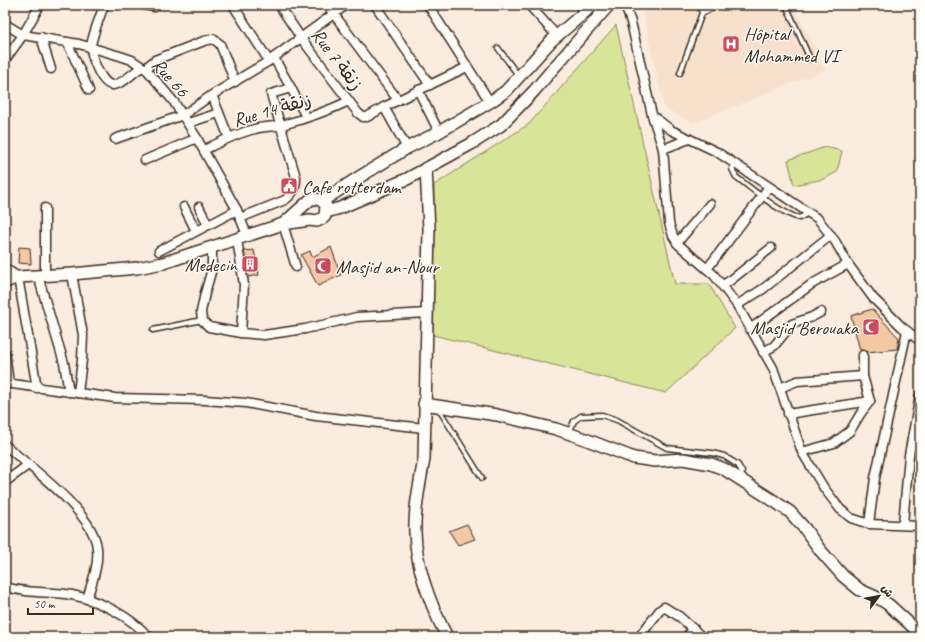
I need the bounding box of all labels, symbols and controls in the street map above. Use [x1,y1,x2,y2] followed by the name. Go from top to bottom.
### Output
[744,22,843,68] place label: Hôpital Mohammed VI
[306,24,368,95] street label: Rue 7 زنقة
[721,34,741,54] hospital icon: Hôpital Mohammed VI
[146,53,195,103] street label: Rue 66
[230,87,314,133] street label: Rue 14 زنقة
[302,175,403,199] place label: Cafe rotterdam
[279,176,299,196] public building icon: Cafe rotterdam
[185,253,238,277] place label: Medecin
[240,254,260,274] building icon: Medecin
[336,255,441,279] place label: Masjid an-Nour
[313,256,333,276] mosque icon: Masjid an-Nour
[750,316,860,340] place label: Masjid Berouaka
[861,317,881,337] mosque icon: Masjid Berouaka
[859,576,899,616] north arrow
[878,582,897,600] text: ش
[28,590,93,616] scale bar
[34,596,56,612] text: 50 m

